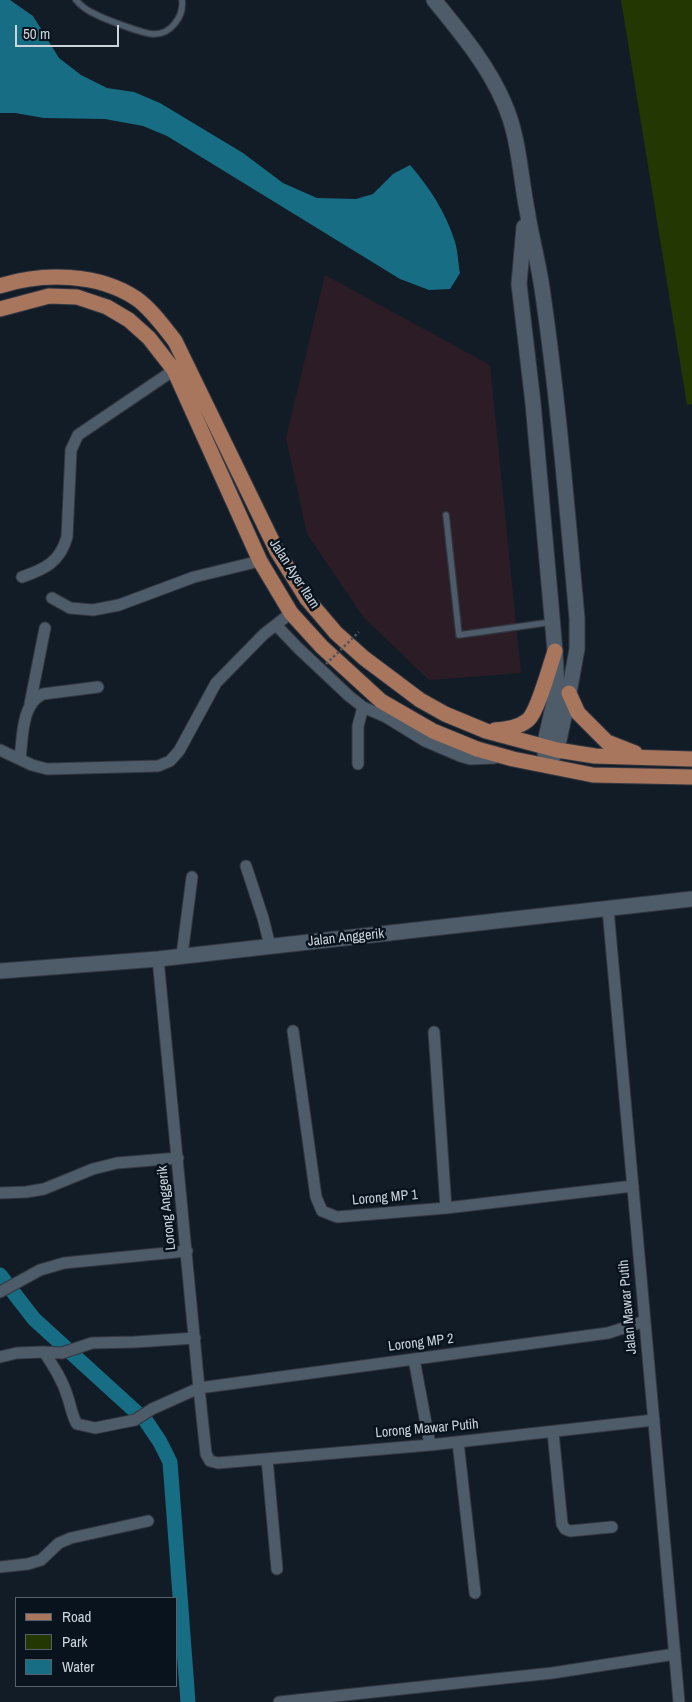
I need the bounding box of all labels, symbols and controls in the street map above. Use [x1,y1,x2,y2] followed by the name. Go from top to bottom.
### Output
[18,15,121,47] scale bar
[23,23,50,44] text: 50 m
[265,536,323,612] street label: Jalan Ayer Itam
[307,926,385,950] street label: Jalan Anggerik
[154,1165,180,1251] street label: Lorong Anggerik
[352,1187,418,1209] street label: Lorong MP 1
[615,1259,641,1355] street label: Jalan Mawar Putih
[387,1331,455,1355] street label: Lorong MP 2
[375,1416,479,1442] street label: Lorong Mawar Putih
[15,1597,178,1687] legend
[62,1606,91,1627] text: Road
[62,1631,87,1652] text: Park
[62,1656,94,1677] text: Water

